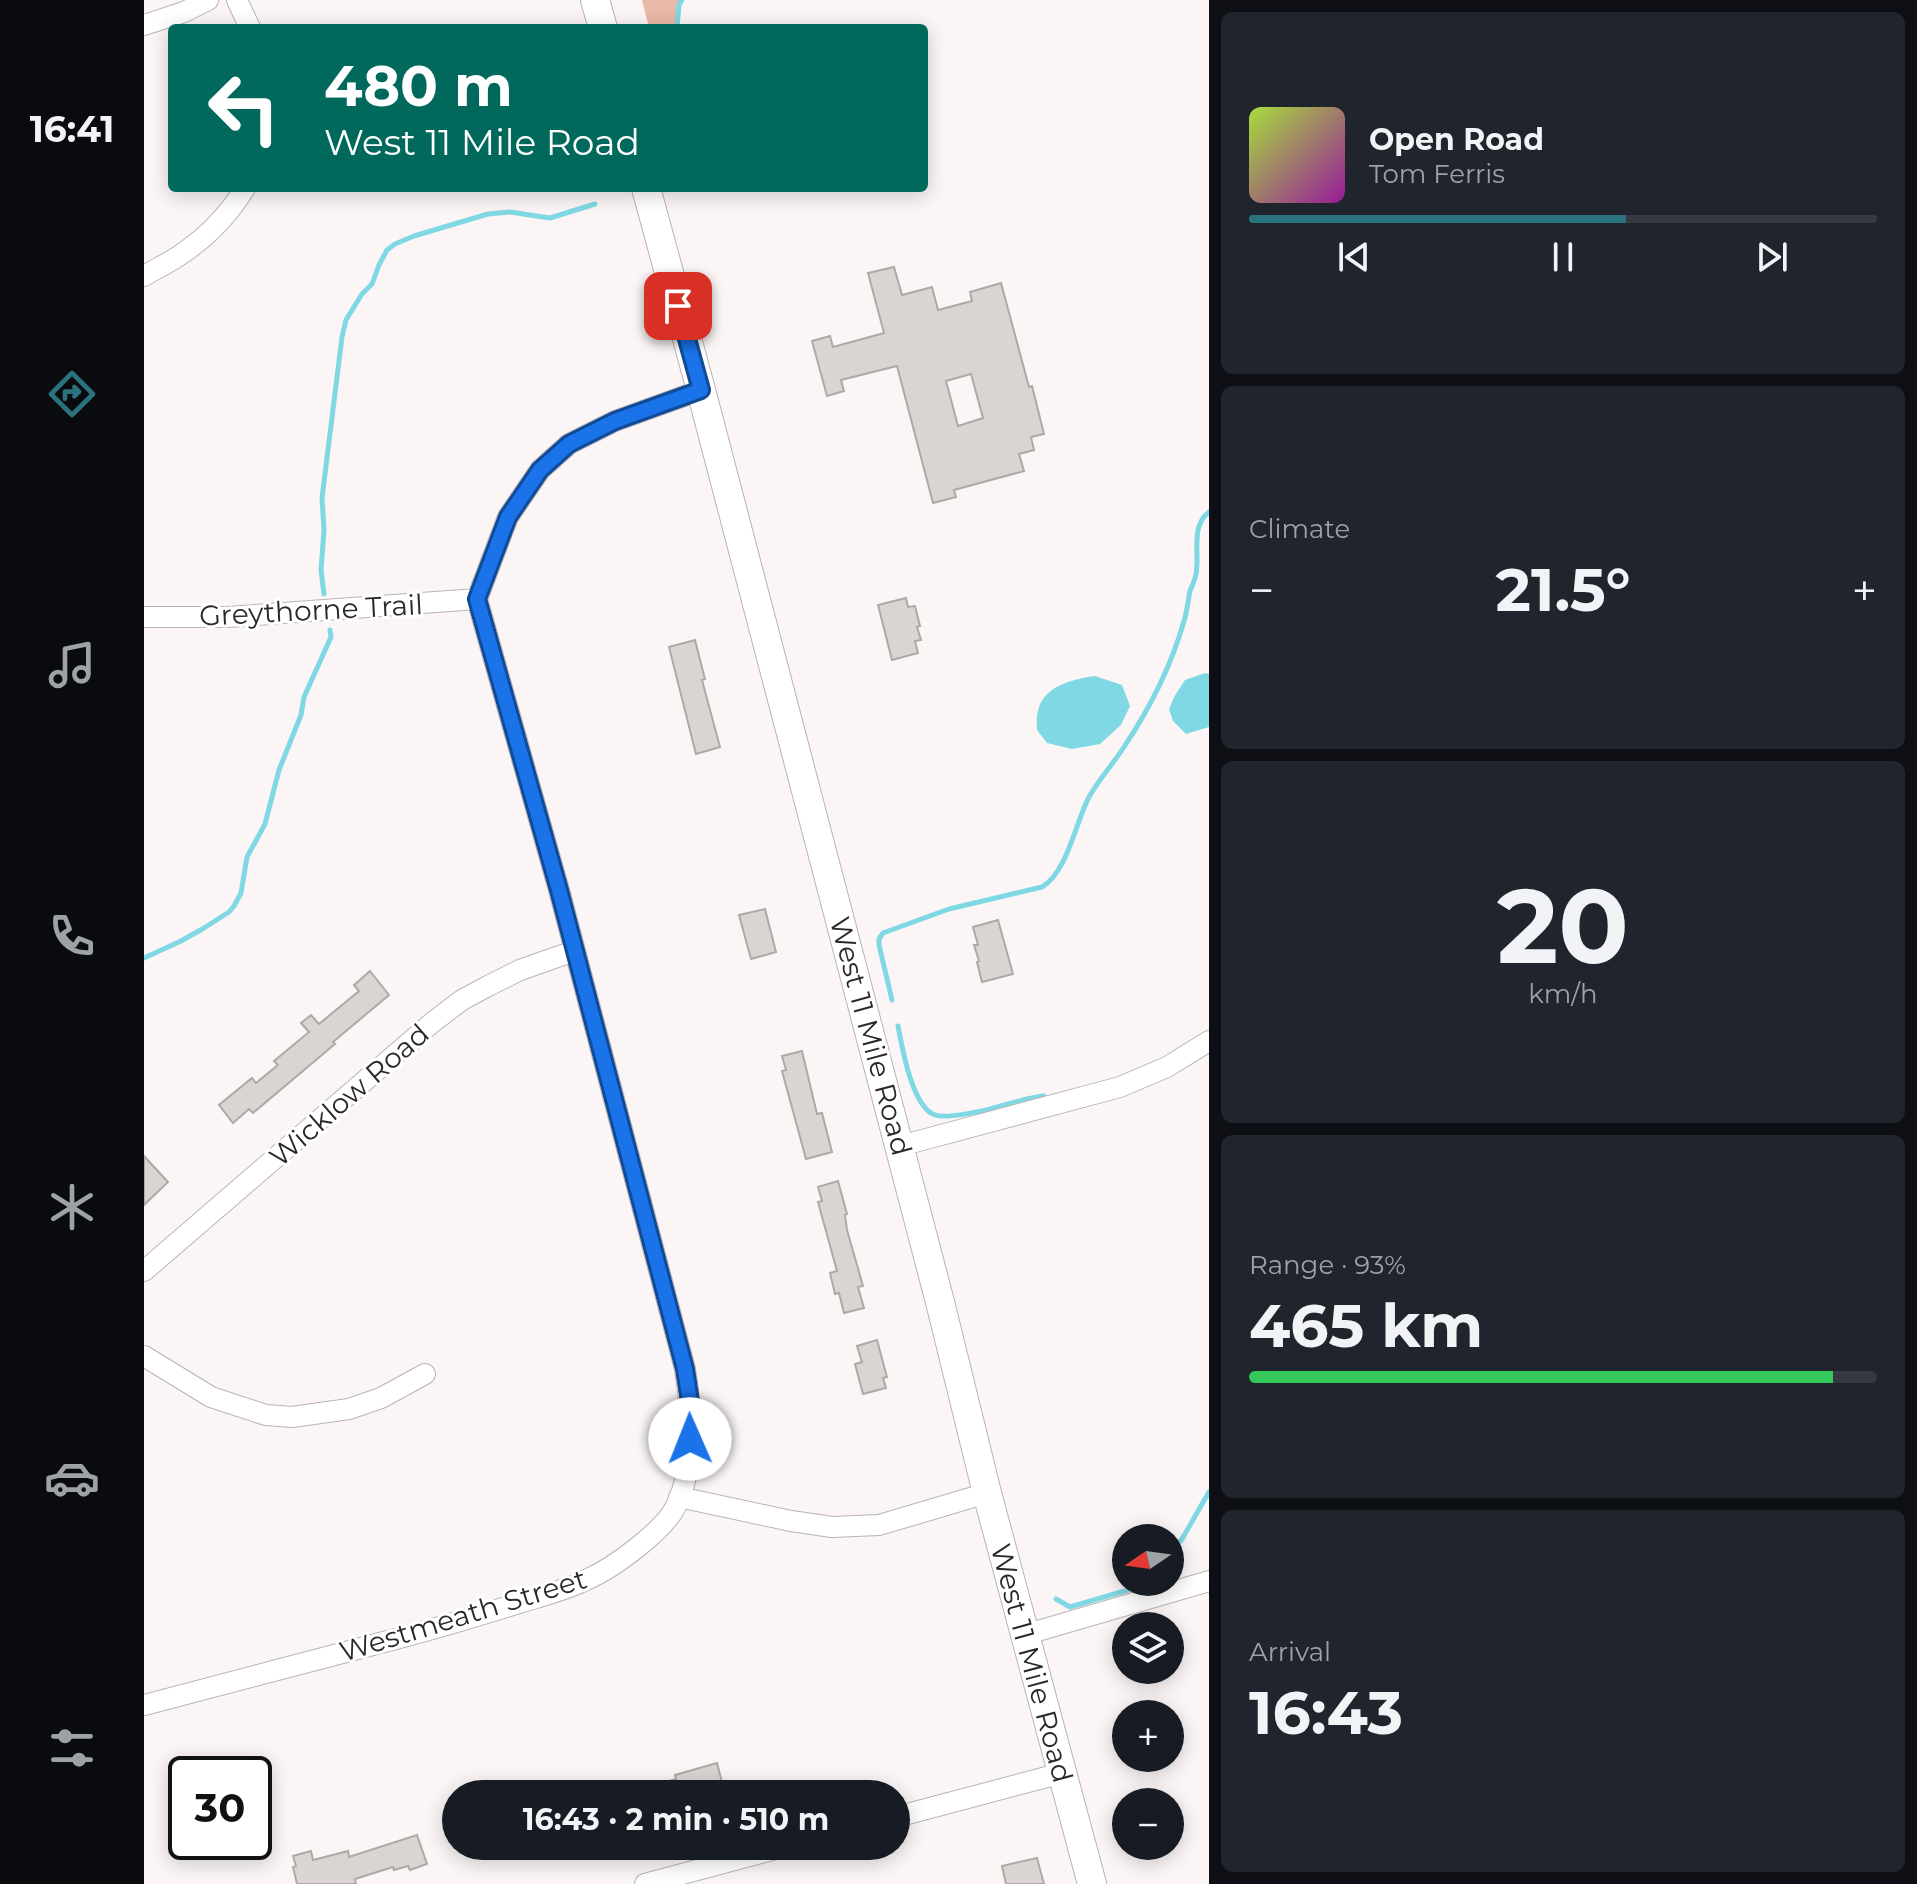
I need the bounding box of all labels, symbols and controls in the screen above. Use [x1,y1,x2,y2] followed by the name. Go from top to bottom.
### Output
[324,52,513,120] text: 480 m
[192,56,296,160] icon: left
[30,107,114,151] text: 16:41
[324,120,640,164] text: West 11 Mile Road
[1369,121,1544,158] text: Open Road
[1369,158,1505,190] text: Tom Ferris
[1332,235,1376,279] icon: previous
[1541,235,1585,279] icon: pause
[1750,235,1794,279] icon: next
[644,272,712,340] pin
[656,284,700,328] icon: arrive
[44,366,100,422] icon: directions
[1249,513,1350,545] text: Climate
[1495,553,1631,626] text: 21.5°
[1249,563,1274,617] text: −
[1852,563,1877,617] text: +
[198,587,424,633] street label: Greythorne Trail
[44,637,100,693] icon: music
[1497,862,1629,989] text: 20
[44,908,100,964] icon: phone
[823,913,919,1159] street label: West 11 Mile Road
[1528,978,1598,1010] text: km/h
[262,1016,436,1174] street label: Wicklow Road
[44,1179,100,1235] icon: climate
[1249,1249,1406,1281] text: Range · 93%
[1249,1289,1483,1362] text: 465 km
[648,1397,732,1481] position arrow
[44,1450,100,1506] icon: car
[1112,1524,1184,1596] north arrow
[1112,1524,1184,1860] map controls
[984,1540,1080,1786] street label: West 11 Mile Road
[335,1561,591,1669] street label: Westmeath Street
[1112,1612,1184,1684] button: layers
[1249,1636,1331,1668] text: Arrival
[1249,1676,1403,1749] text: 16:43
[1112,1700,1184,1772] button: +
[44,1720,100,1776] icon: filters
[168,1756,272,1860] speed limit sign: 30
[1112,1788,1184,1860] button: −
[523,1801,829,1838] text: 16:43 · 2 min · 510 m

